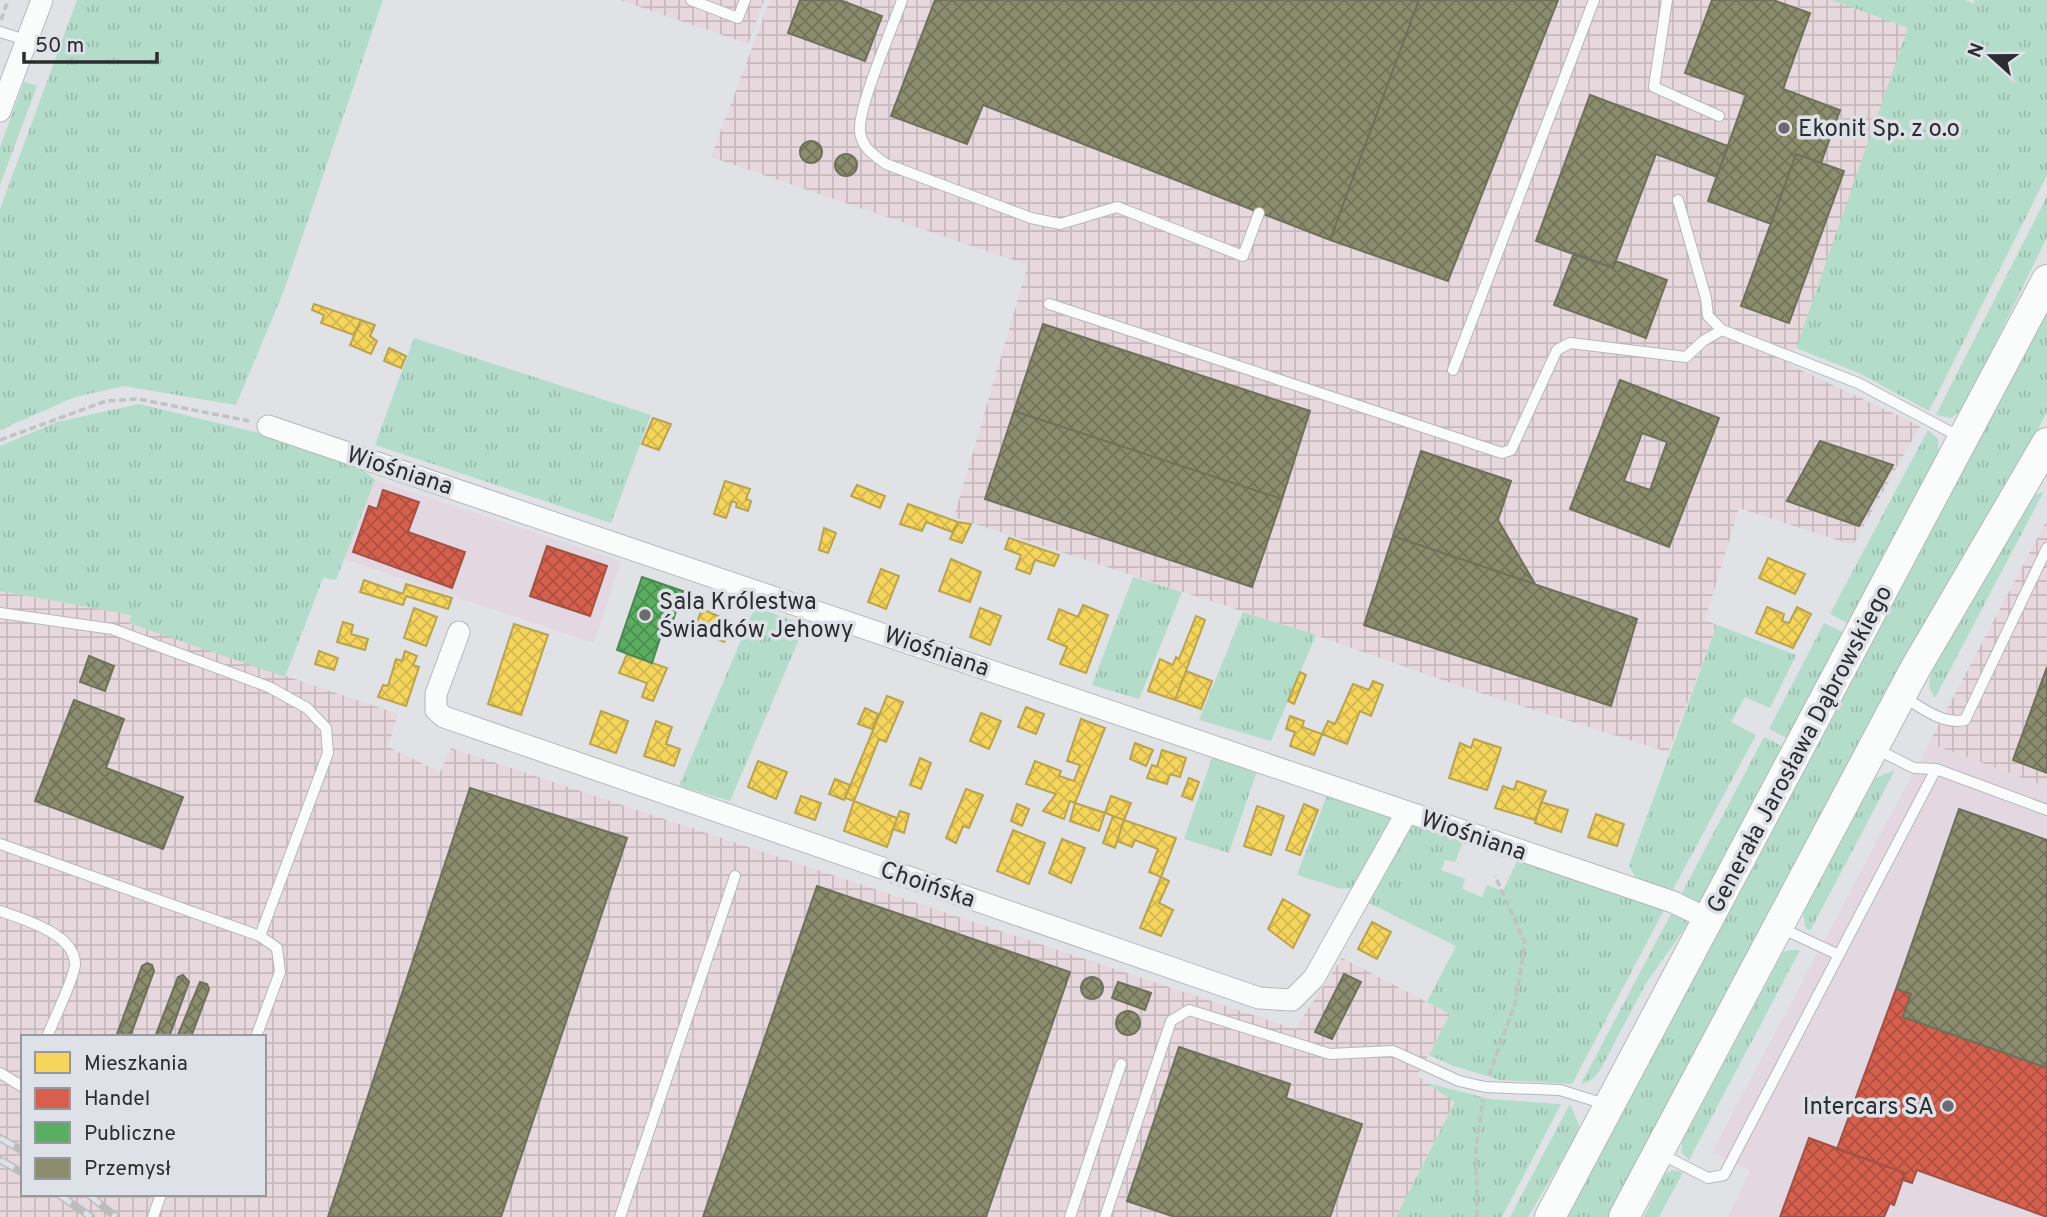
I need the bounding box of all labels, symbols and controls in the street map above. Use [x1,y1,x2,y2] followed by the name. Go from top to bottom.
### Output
[24,21,158,65] scale bar
[1956,21,2026,91] north arrow
[35,33,84,60] text: 50 m
[1963,40,1991,61] text: N
[1798,115,1960,145] place label: Ekonit Sp. z o.o
[1776,120,1792,136] marker: Ekonit Sp. z o.o
[343,441,456,503] street label: Wiośniana
[1701,581,1900,919] street label: Generała Jarosława Dąbrowskiego
[659,588,853,646] place label: Sala Królestwa Świadków Jehowy
[637,607,653,623] marker: Sala Królestwa Świadków Jehowy
[880,621,993,685] street label: Wiośniana
[1417,805,1530,869] street label: Wiośniana
[876,856,979,916] street label: Choińska
[21,1035,266,1196] legend
[84,1051,188,1078] text: Mieszkania
[84,1086,150,1113] text: Handel
[1803,1093,1934,1123] place label: Intercars SA
[1940,1098,1956,1114] marker: Intercars SA
[84,1121,176,1148] text: Publiczne
[84,1156,171,1183] text: Przemysł

